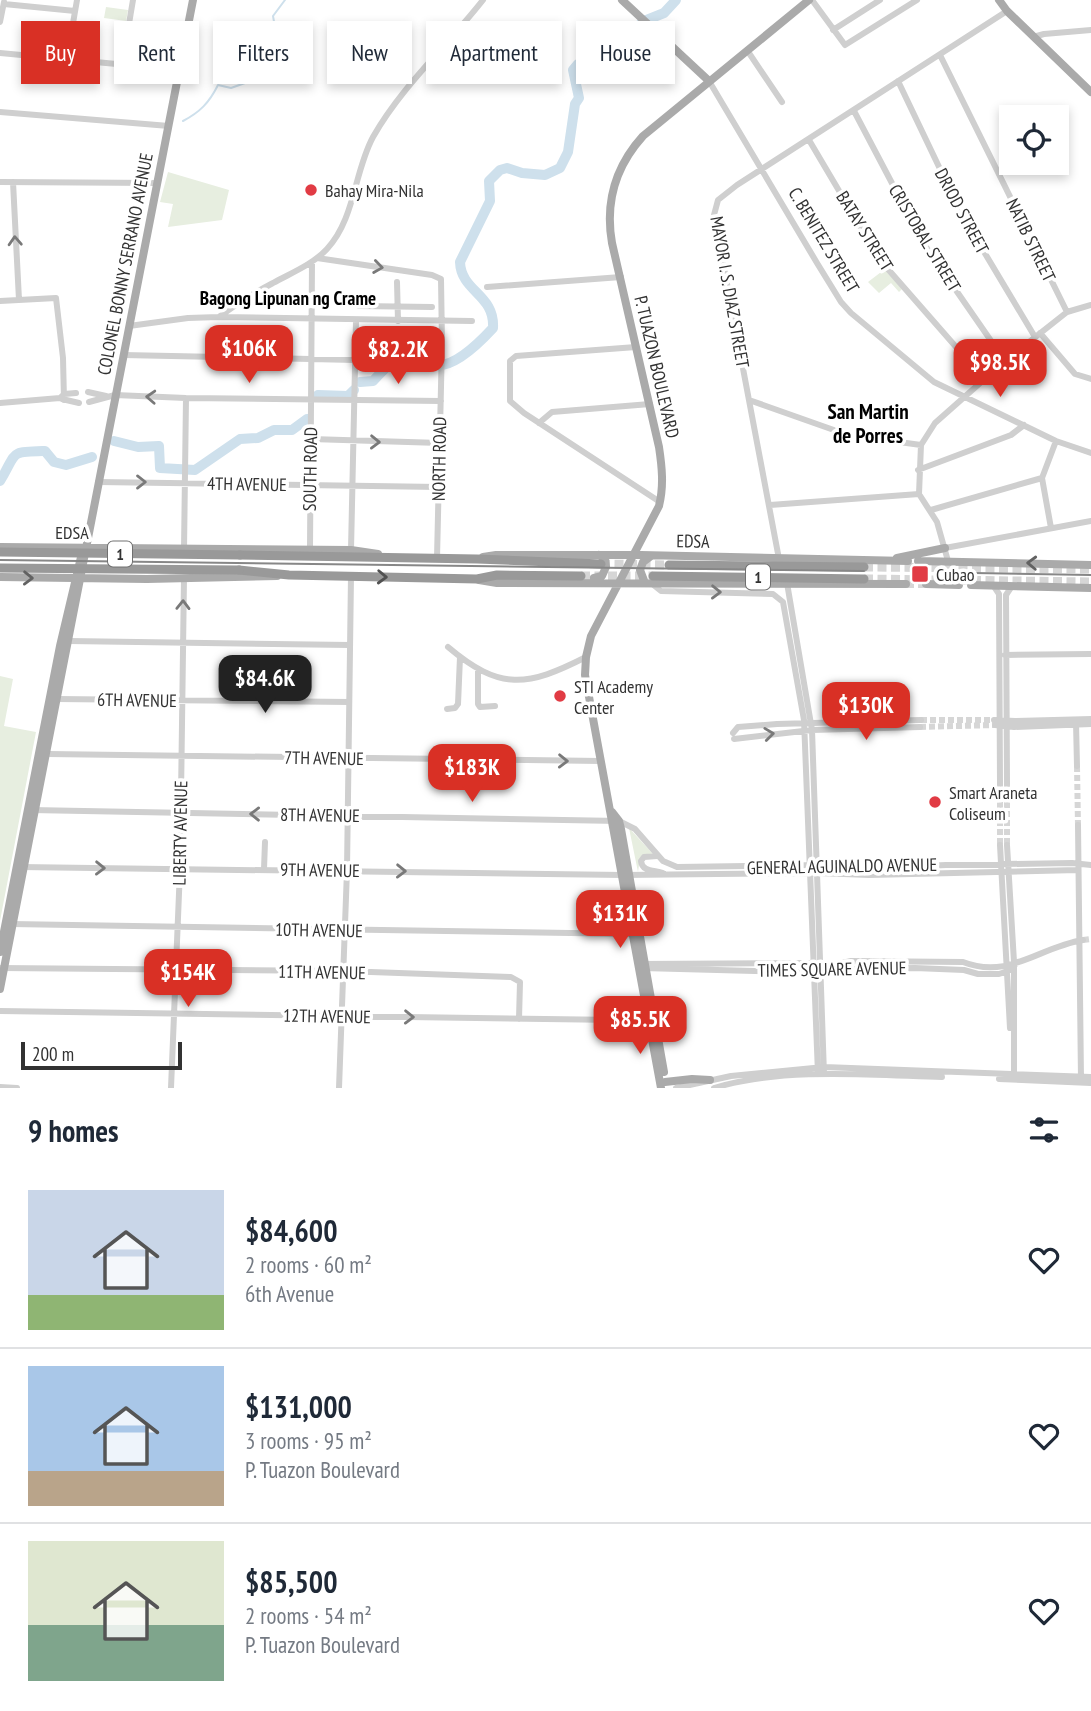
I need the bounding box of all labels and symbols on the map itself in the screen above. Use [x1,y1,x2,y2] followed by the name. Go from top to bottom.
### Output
[92,151,158,377] street label: COLONEL BONNY SERRANO AVENUE
[930,164,994,258] street label: DRIOD STREET
[325,179,424,202] place label: Bahay Mira-Nila
[884,180,966,296] street label: CRISTOBAL STREET
[303,182,319,198] marker: Bahay Mira-Nila
[784,183,864,297] street label: C. BENITEZ STREET
[831,187,899,275] street label: BATAY STREET
[1001,195,1061,285] street label: NATIB STREET
[705,214,755,370] street label: MAYOR I. S. DIAZ STREET
[8,235,23,246] one-way arrow
[372,259,384,274] one-way arrow
[200,286,376,310] district label: Bagong Lipunan ng Crame
[629,294,685,440] street label: P. TUAZON BOULEVARD
[200,326,298,385] pin: $106K
[341,326,455,386] pin: $82.2K
[943,340,1057,399] pin: $98.5K
[145,389,156,404] one-way arrow
[827,398,909,449] district label: San Martin de Porres
[427,417,451,501] street label: NORTH ROAD
[298,427,322,511] street label: SOUTH ROAD
[370,434,381,449] one-way arrow
[207,472,287,496] street label: 4TH AVENUE
[137,474,147,490] one-way arrow
[55,521,89,544] street label: EDSA
[676,529,710,553] street label: EDSA
[108,541,132,566] road number: 1
[1026,556,1037,571] one-way arrow
[936,563,975,586] place label: Cubao
[746,564,770,590] road number: 1
[910,564,930,584] marker: Cubao
[377,569,388,584] one-way arrow
[23,570,34,586] one-way arrow
[711,584,721,600] one-way arrow
[175,599,191,609] one-way arrow
[208,656,322,715] pin: $84.6K
[574,675,653,719] place label: STI Academy Center
[817,682,915,742] pin: $130K
[97,688,177,712] street label: 6TH AVENUE
[552,688,568,704] marker: STI Academy Center
[763,727,775,742] one-way arrow
[423,744,521,804] pin: $183K
[284,746,364,770] street label: 7TH AVENUE
[559,753,569,769] one-way arrow
[168,780,192,886] street label: LIBERTY AVENUE
[949,781,1037,825] place label: Smart Araneta Coliseum
[927,794,943,810] marker: Smart Araneta Coliseum
[280,803,360,827] street label: 8TH AVENUE
[249,806,260,822] one-way arrow
[747,853,937,879] street label: GENERAL AGUINALDO AVENUE
[280,858,360,882] street label: 9TH AVENUE
[94,860,105,875] one-way arrow
[396,863,406,879] one-way arrow
[571,890,669,950] pin: $131K
[275,918,363,942] street label: 10TH AVENUE
[139,950,237,1009] pin: $154K
[757,956,907,982] street label: TIMES SQUARE AVENUE
[278,960,366,984] street label: 11TH AVENUE
[583,996,697,1056] pin: $85.5K
[283,1004,371,1028] street label: 12TH AVENUE
[404,1009,414,1025] one-way arrow
[21,1039,182,1071] scale bar

